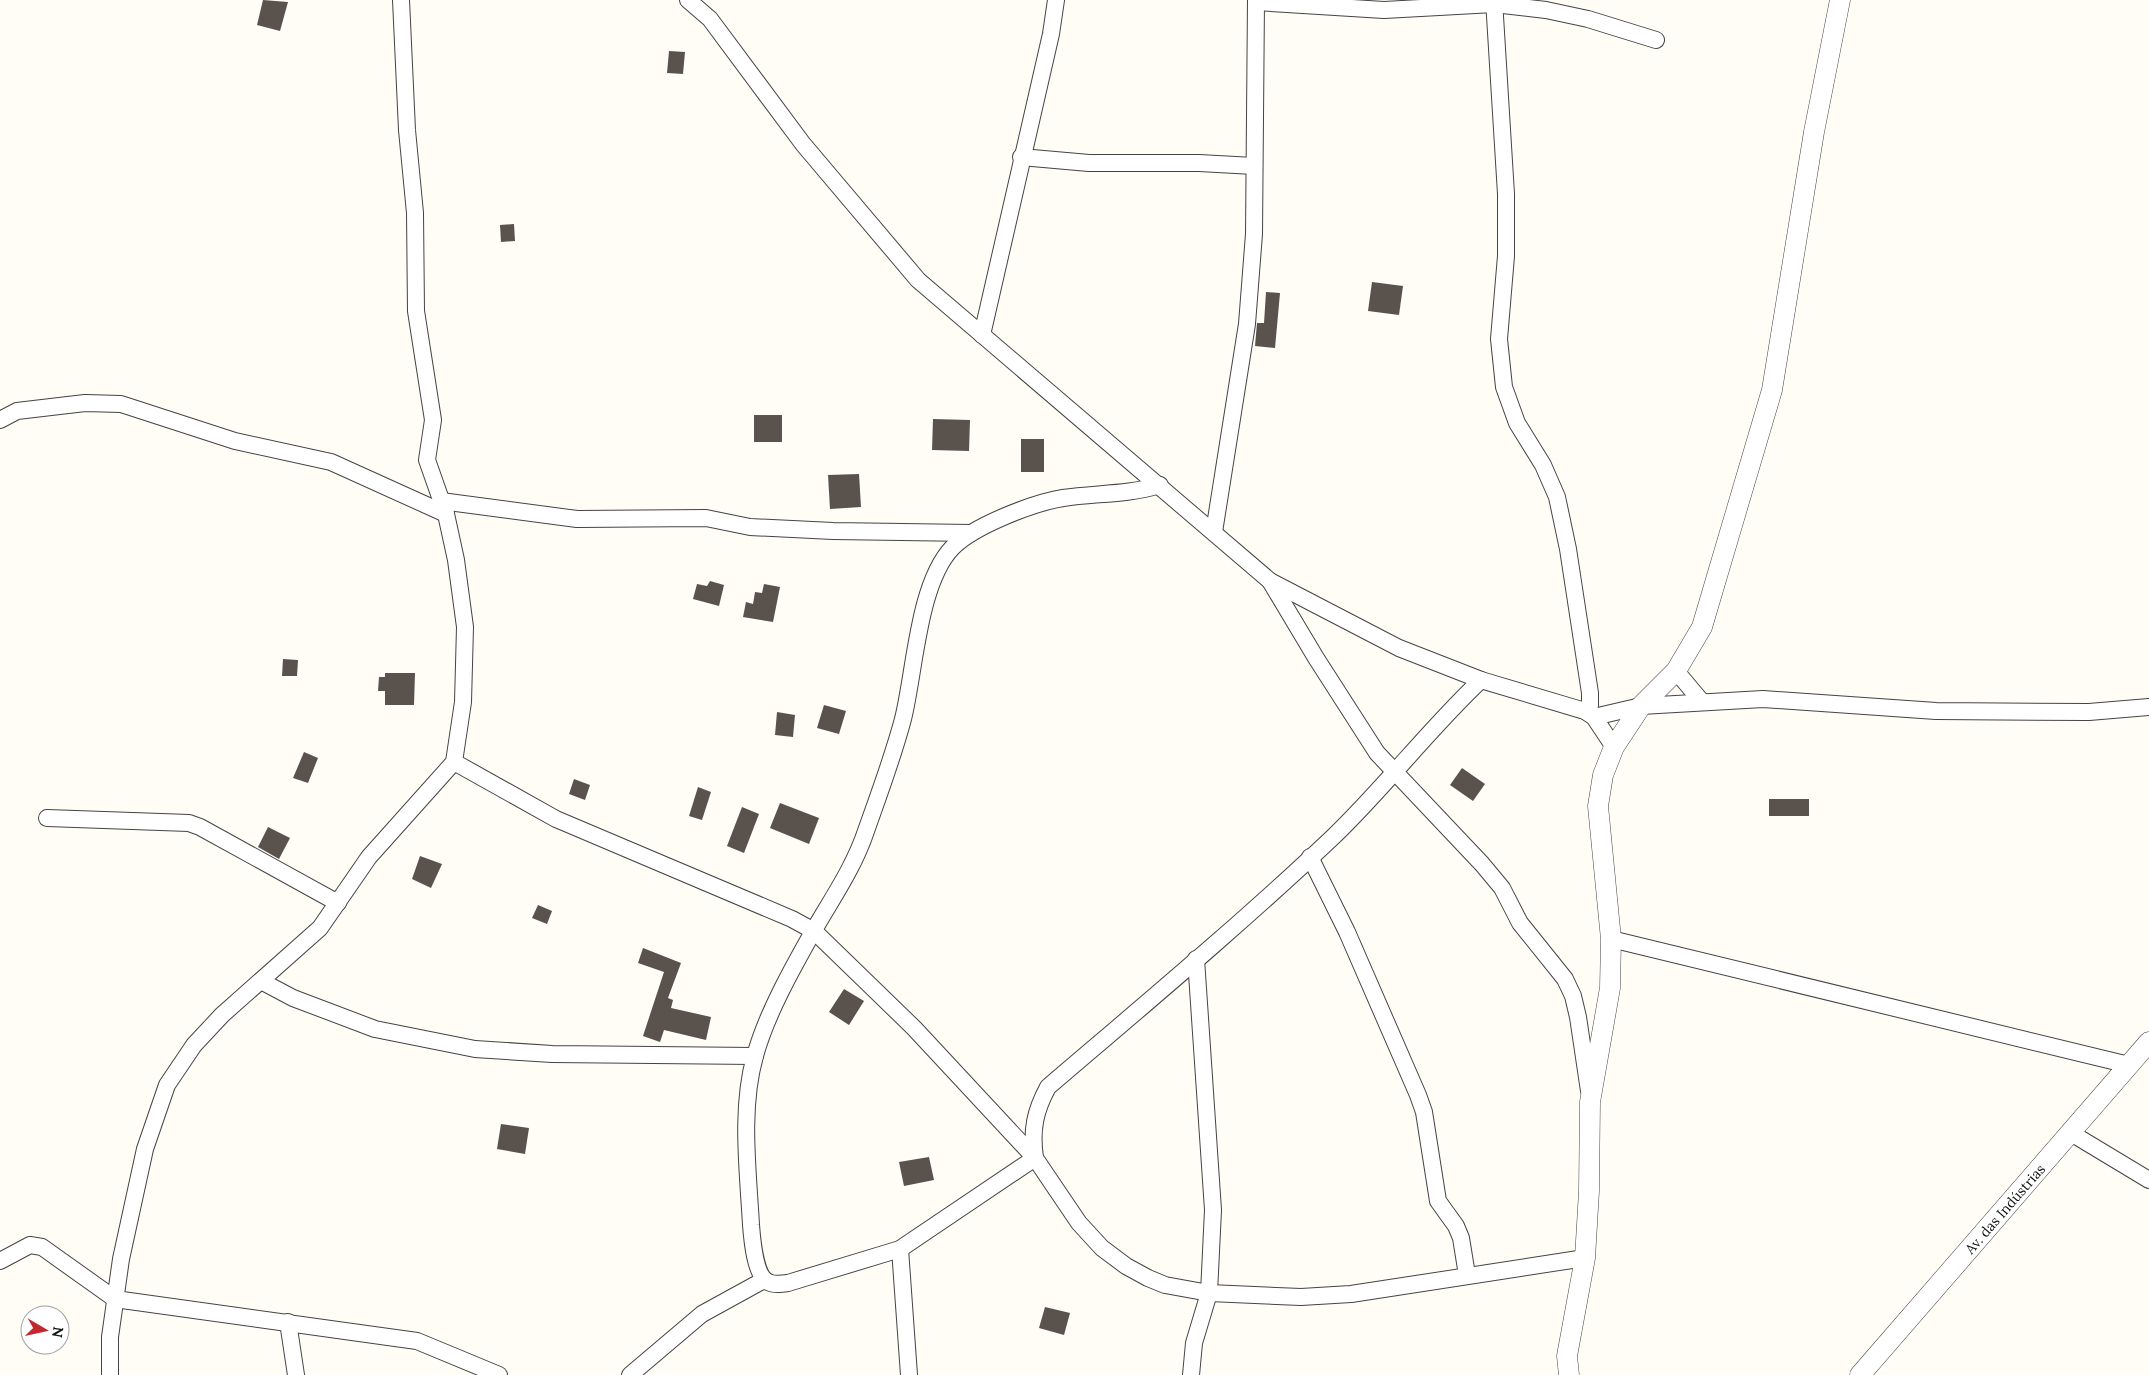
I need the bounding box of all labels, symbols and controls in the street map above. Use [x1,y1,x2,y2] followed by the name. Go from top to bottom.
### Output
[1960,1160,2049,1258] street label: Av. das Indústrias
[20,1305,70,1355] north arrow
[48,1325,68,1339] text: N

